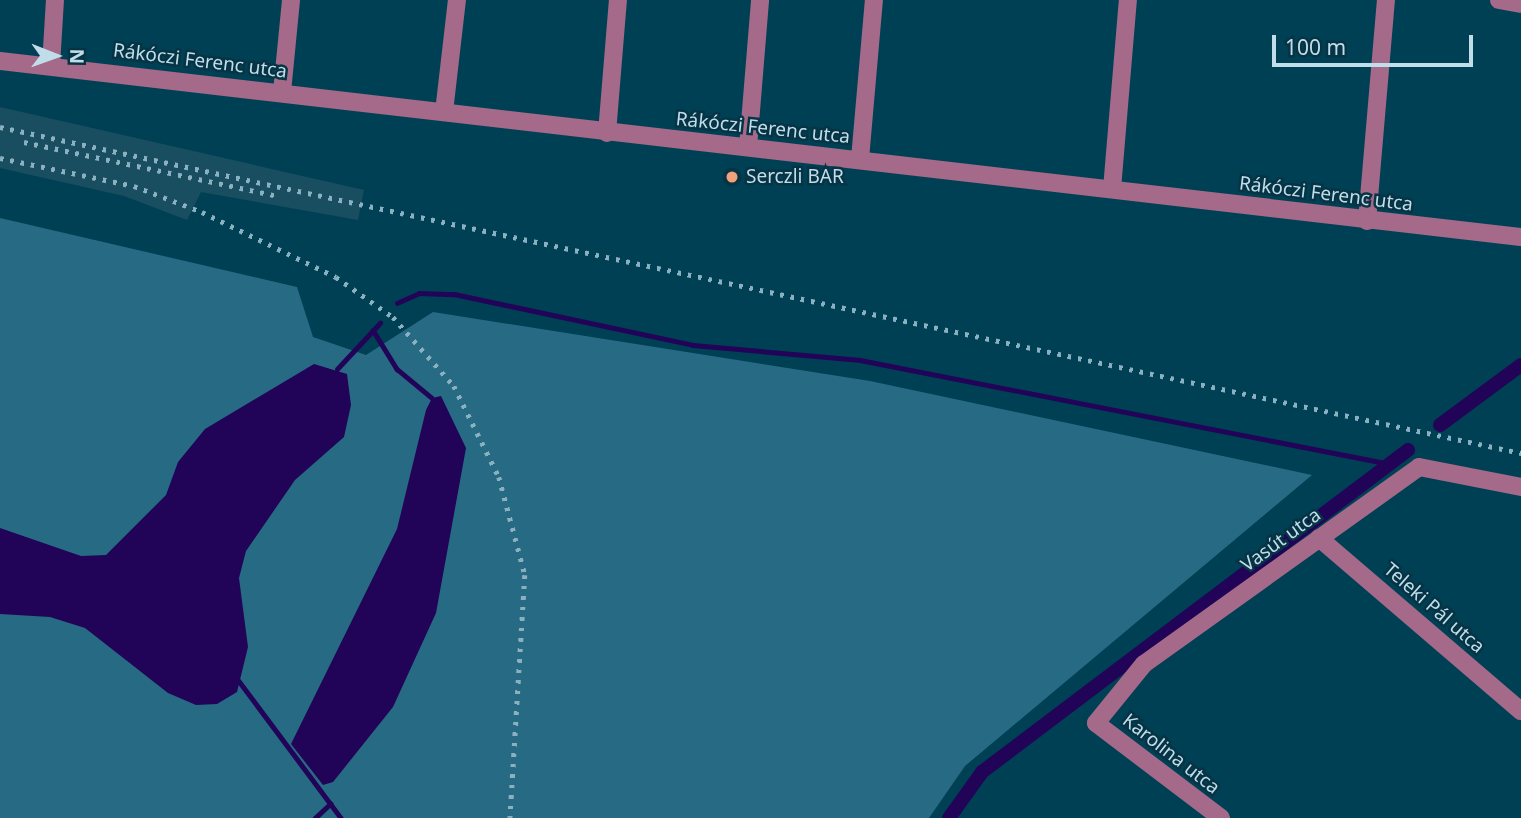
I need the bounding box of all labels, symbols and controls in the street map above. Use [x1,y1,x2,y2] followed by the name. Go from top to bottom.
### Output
[21,21,91,91] north arrow
[1276,21,1477,65] scale bar
[1285,33,1346,61] text: 100 m
[112,39,288,83] street label: Rákóczi Ferenc utca
[64,48,90,64] text: N
[675,108,851,148] street label: Rákóczi Ferenc utca
[746,166,844,188] place label: Serczli BAR
[724,169,740,185] marker: Serczli BAR
[1238,172,1414,216] street label: Rákóczi Ferenc utca
[1237,504,1325,576] street label: Vasút utca
[1379,558,1489,658] street label: Teleki Pál utca
[1118,709,1224,799] street label: Karolina utca

